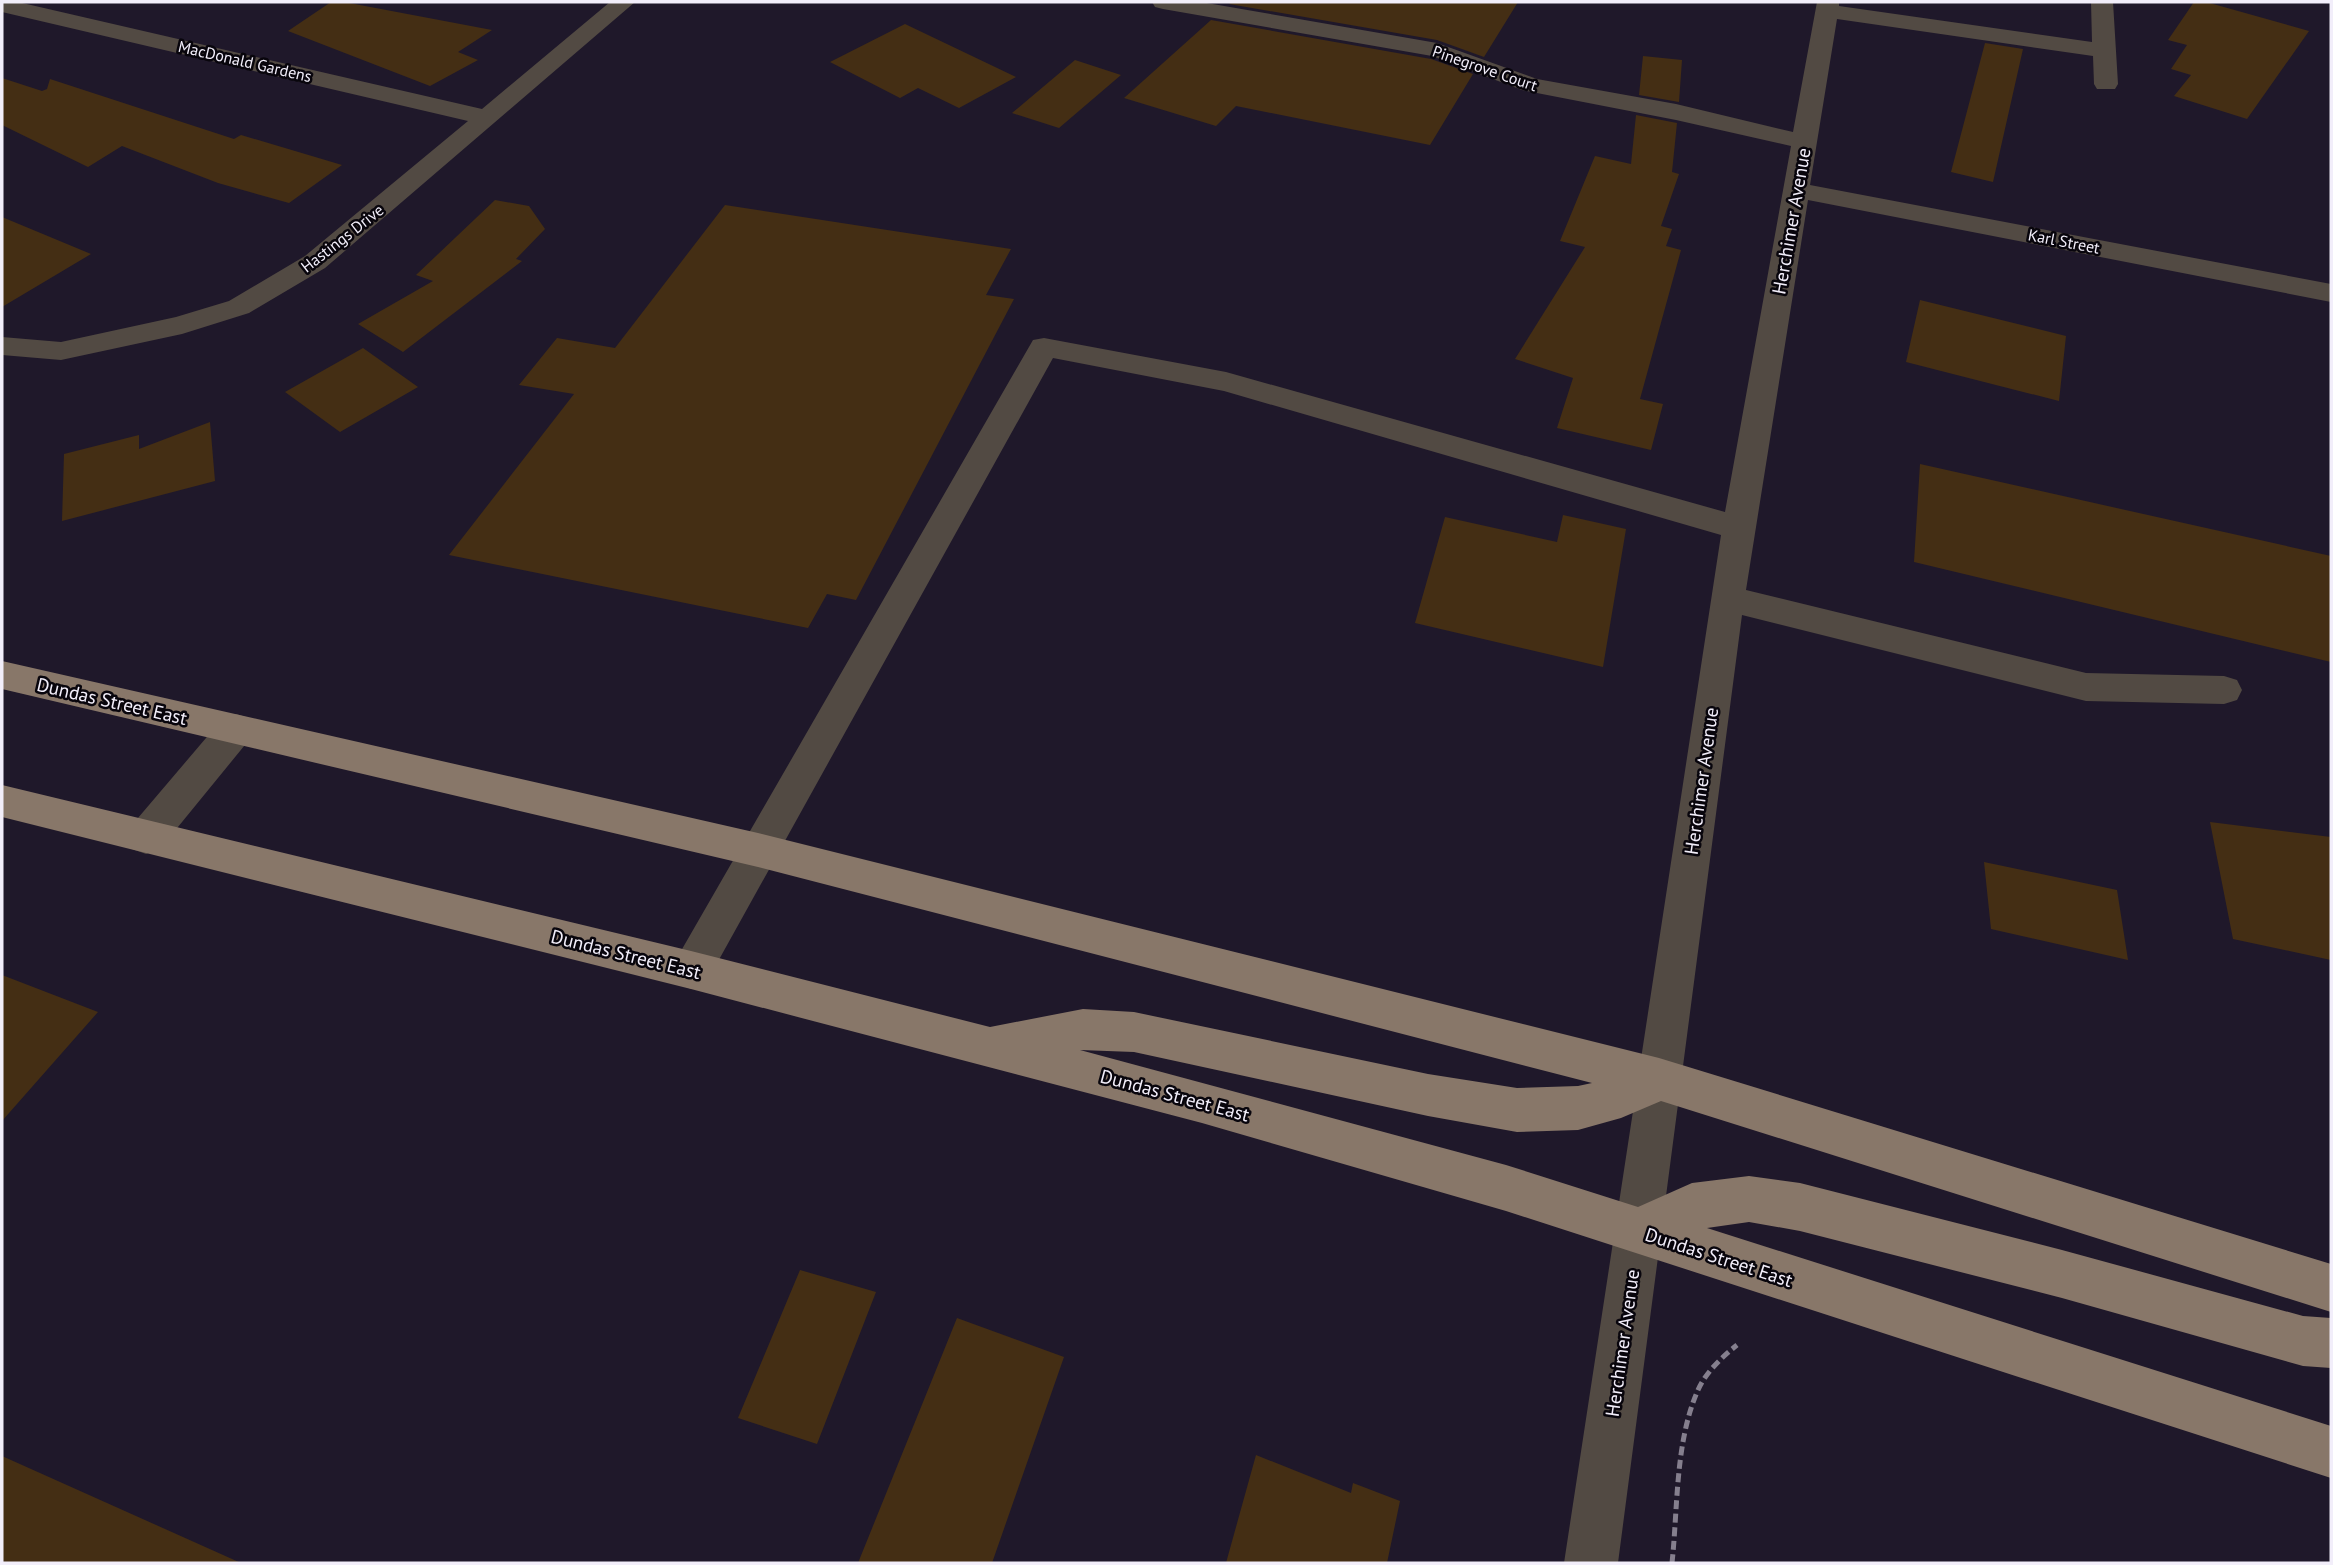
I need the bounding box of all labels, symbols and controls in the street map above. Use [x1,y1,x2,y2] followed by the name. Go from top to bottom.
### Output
[176,36,314,86] street label: MacDonald Gardens
[1430,41,1541,95] street label: Pinegrove Court
[1766,146,1816,296] street label: Herchimer Avenue
[297,200,387,276] street label: Hastings Drive
[2027,224,2102,258] street label: Karl Street
[35,672,190,730] street label: Dundas Street East
[1679,706,1723,856] street label: Herchimer Avenue
[549,924,704,984] street label: Dundas Street East
[1098,1064,1253,1127] street label: Dundas Street East
[1642,1222,1796,1292] street label: Dundas Street East
[1600,1268,1644,1418] street label: Herchimer Avenue

